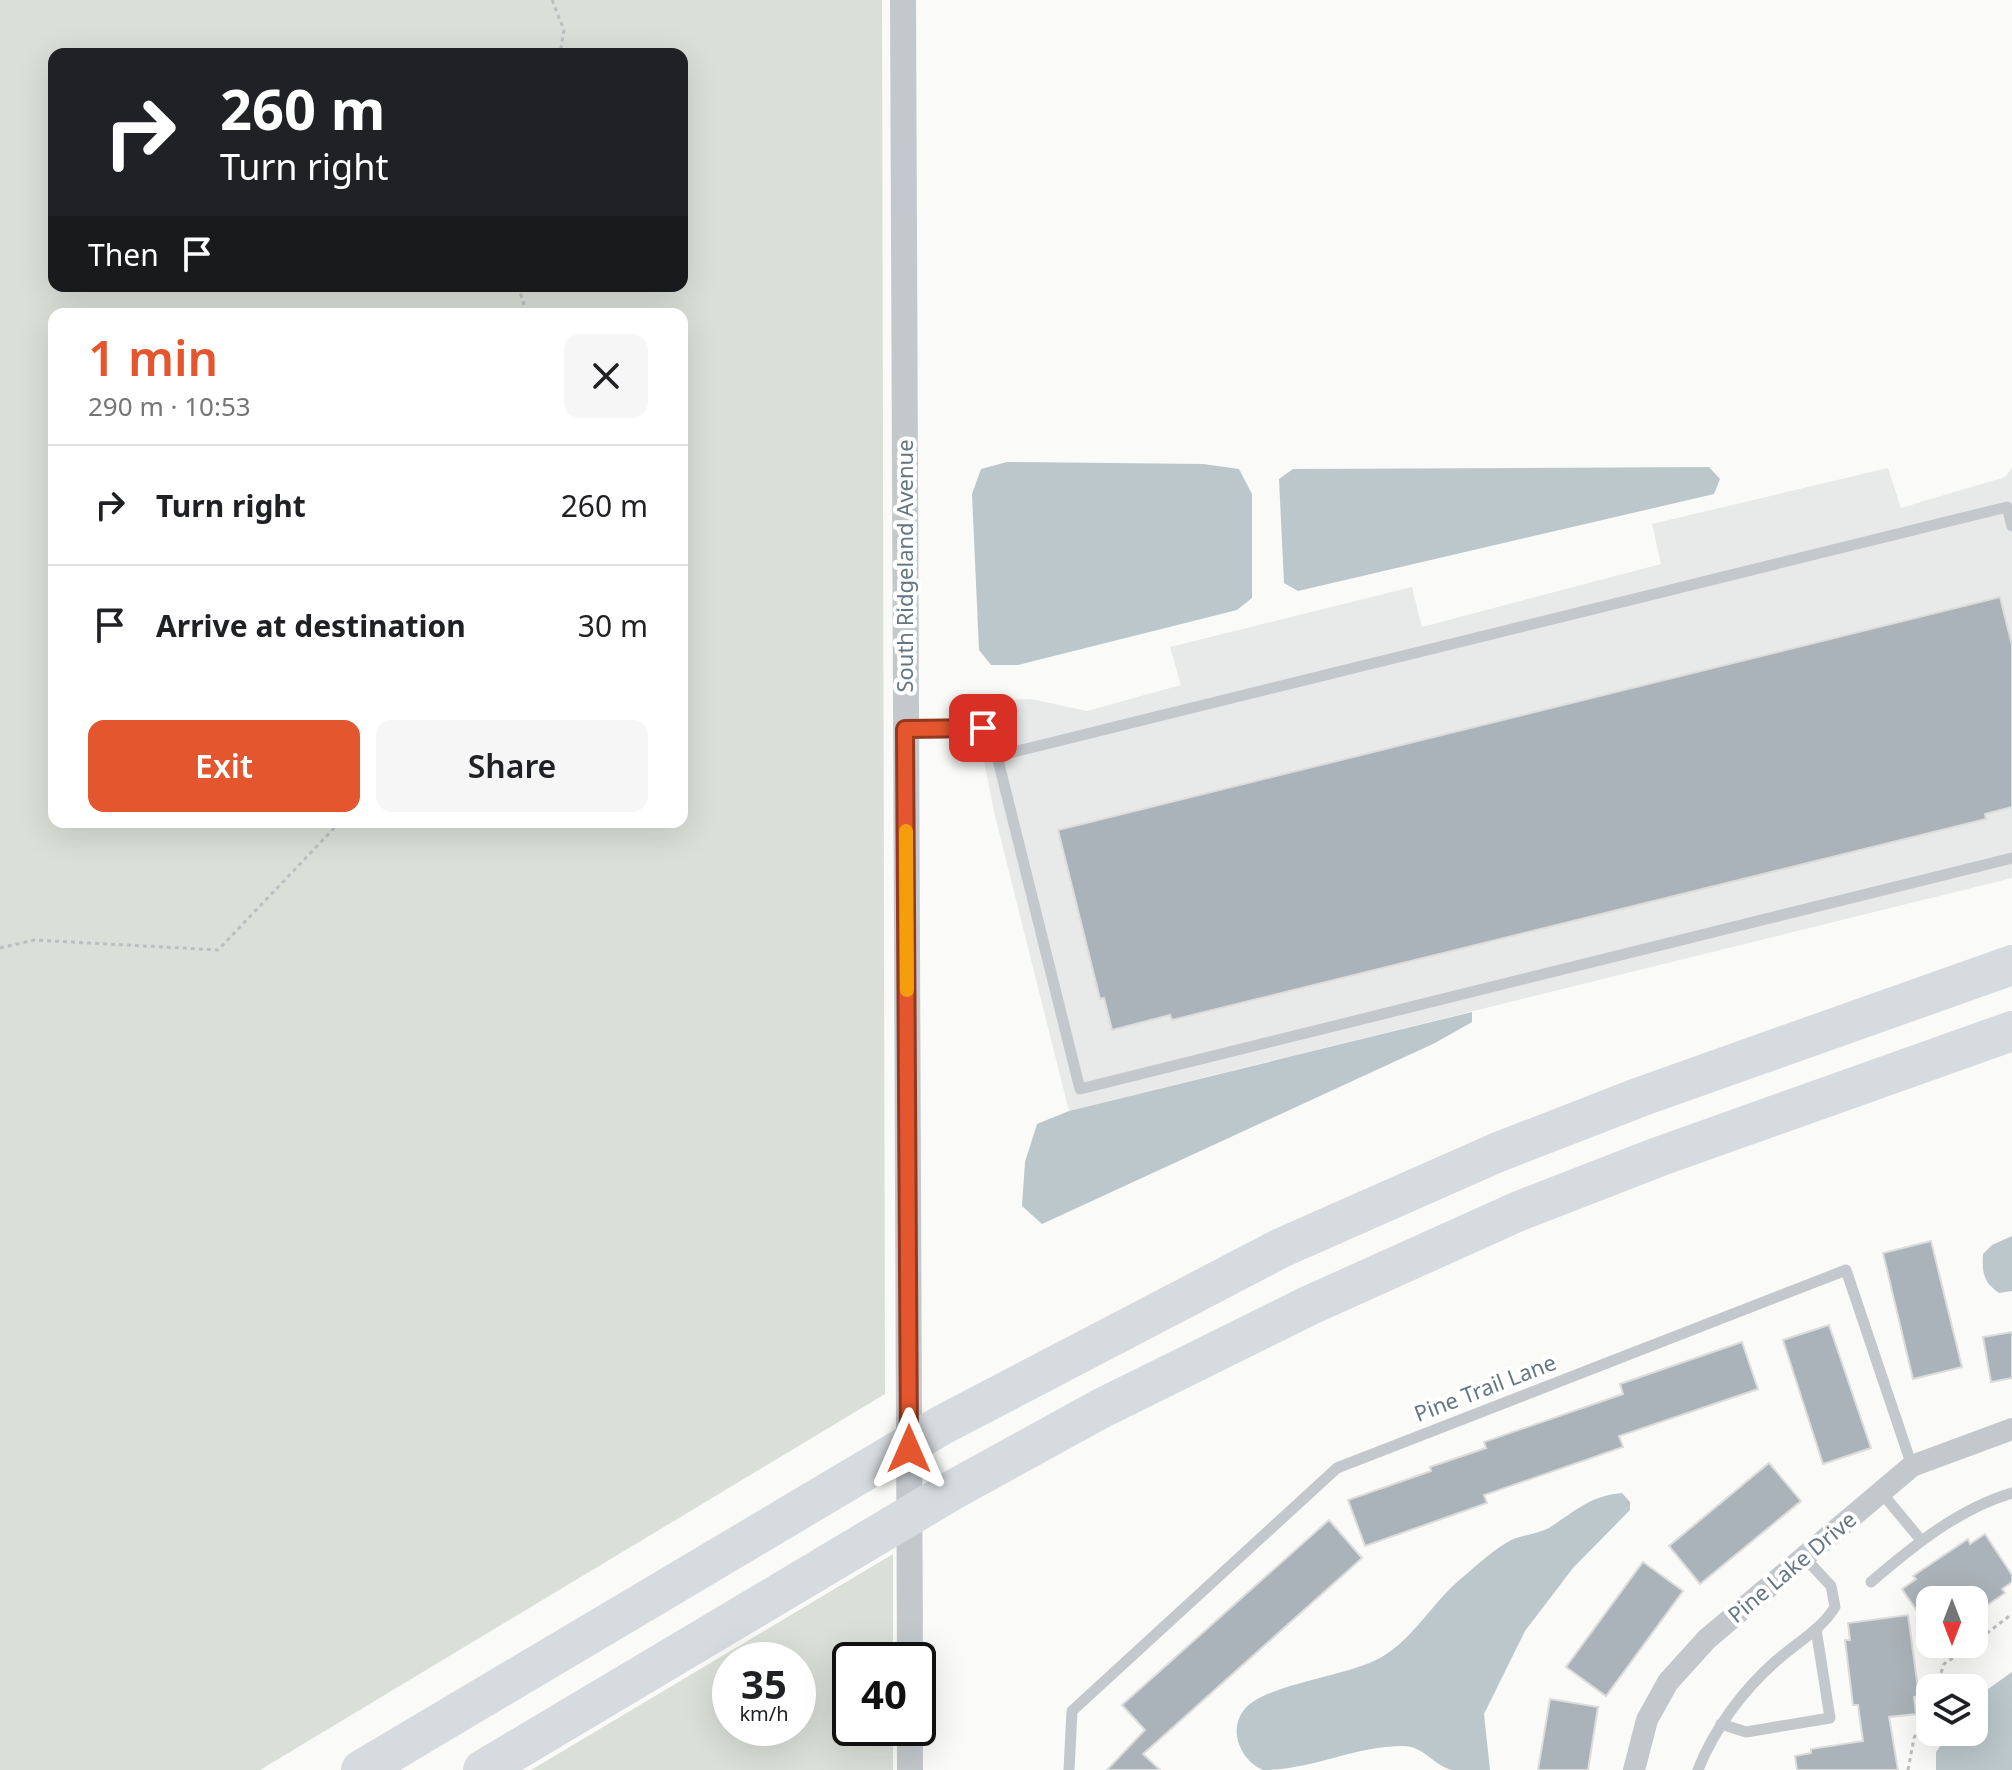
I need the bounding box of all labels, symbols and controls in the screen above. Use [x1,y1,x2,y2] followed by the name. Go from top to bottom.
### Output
[220,70,385,146] text: 260 m
[88,80,192,184] icon: right
[220,142,388,191] text: Turn right
[175,232,219,276] icon: arrive
[88,234,159,275] text: Then
[88,325,218,390] text: 1 min
[564,334,648,418] button: close
[88,388,251,424] text: 290 m · 10:53
[889,439,919,693] street label: South Ridgeland Avenue
[88,483,132,527] icon: right
[156,485,306,526] text: Turn right
[561,485,648,526] text: 260 m
[88,603,132,647] icon: arrive
[156,605,466,646] text: Arrive at destination
[578,605,648,646] text: 30 m
[949,694,1017,762] pin
[961,706,1005,750] icon: arrive
[88,720,360,812] button: Exit
[376,720,648,812] button: Share
[1409,1346,1560,1428] street label: Pine Trail Lane
[867,1407,951,1491] position arrow
[1721,1504,1862,1629] street label: Pine Lake Drive
[1916,1586,1988,1658] north arrow
[1916,1586,1988,1746] map controls
[832,1642,936,1746] speed limit sign: 40
[741,1656,787,1711] text: 35
[1916,1674,1988,1746] button: layers
[739,1700,789,1727] text: km/h

